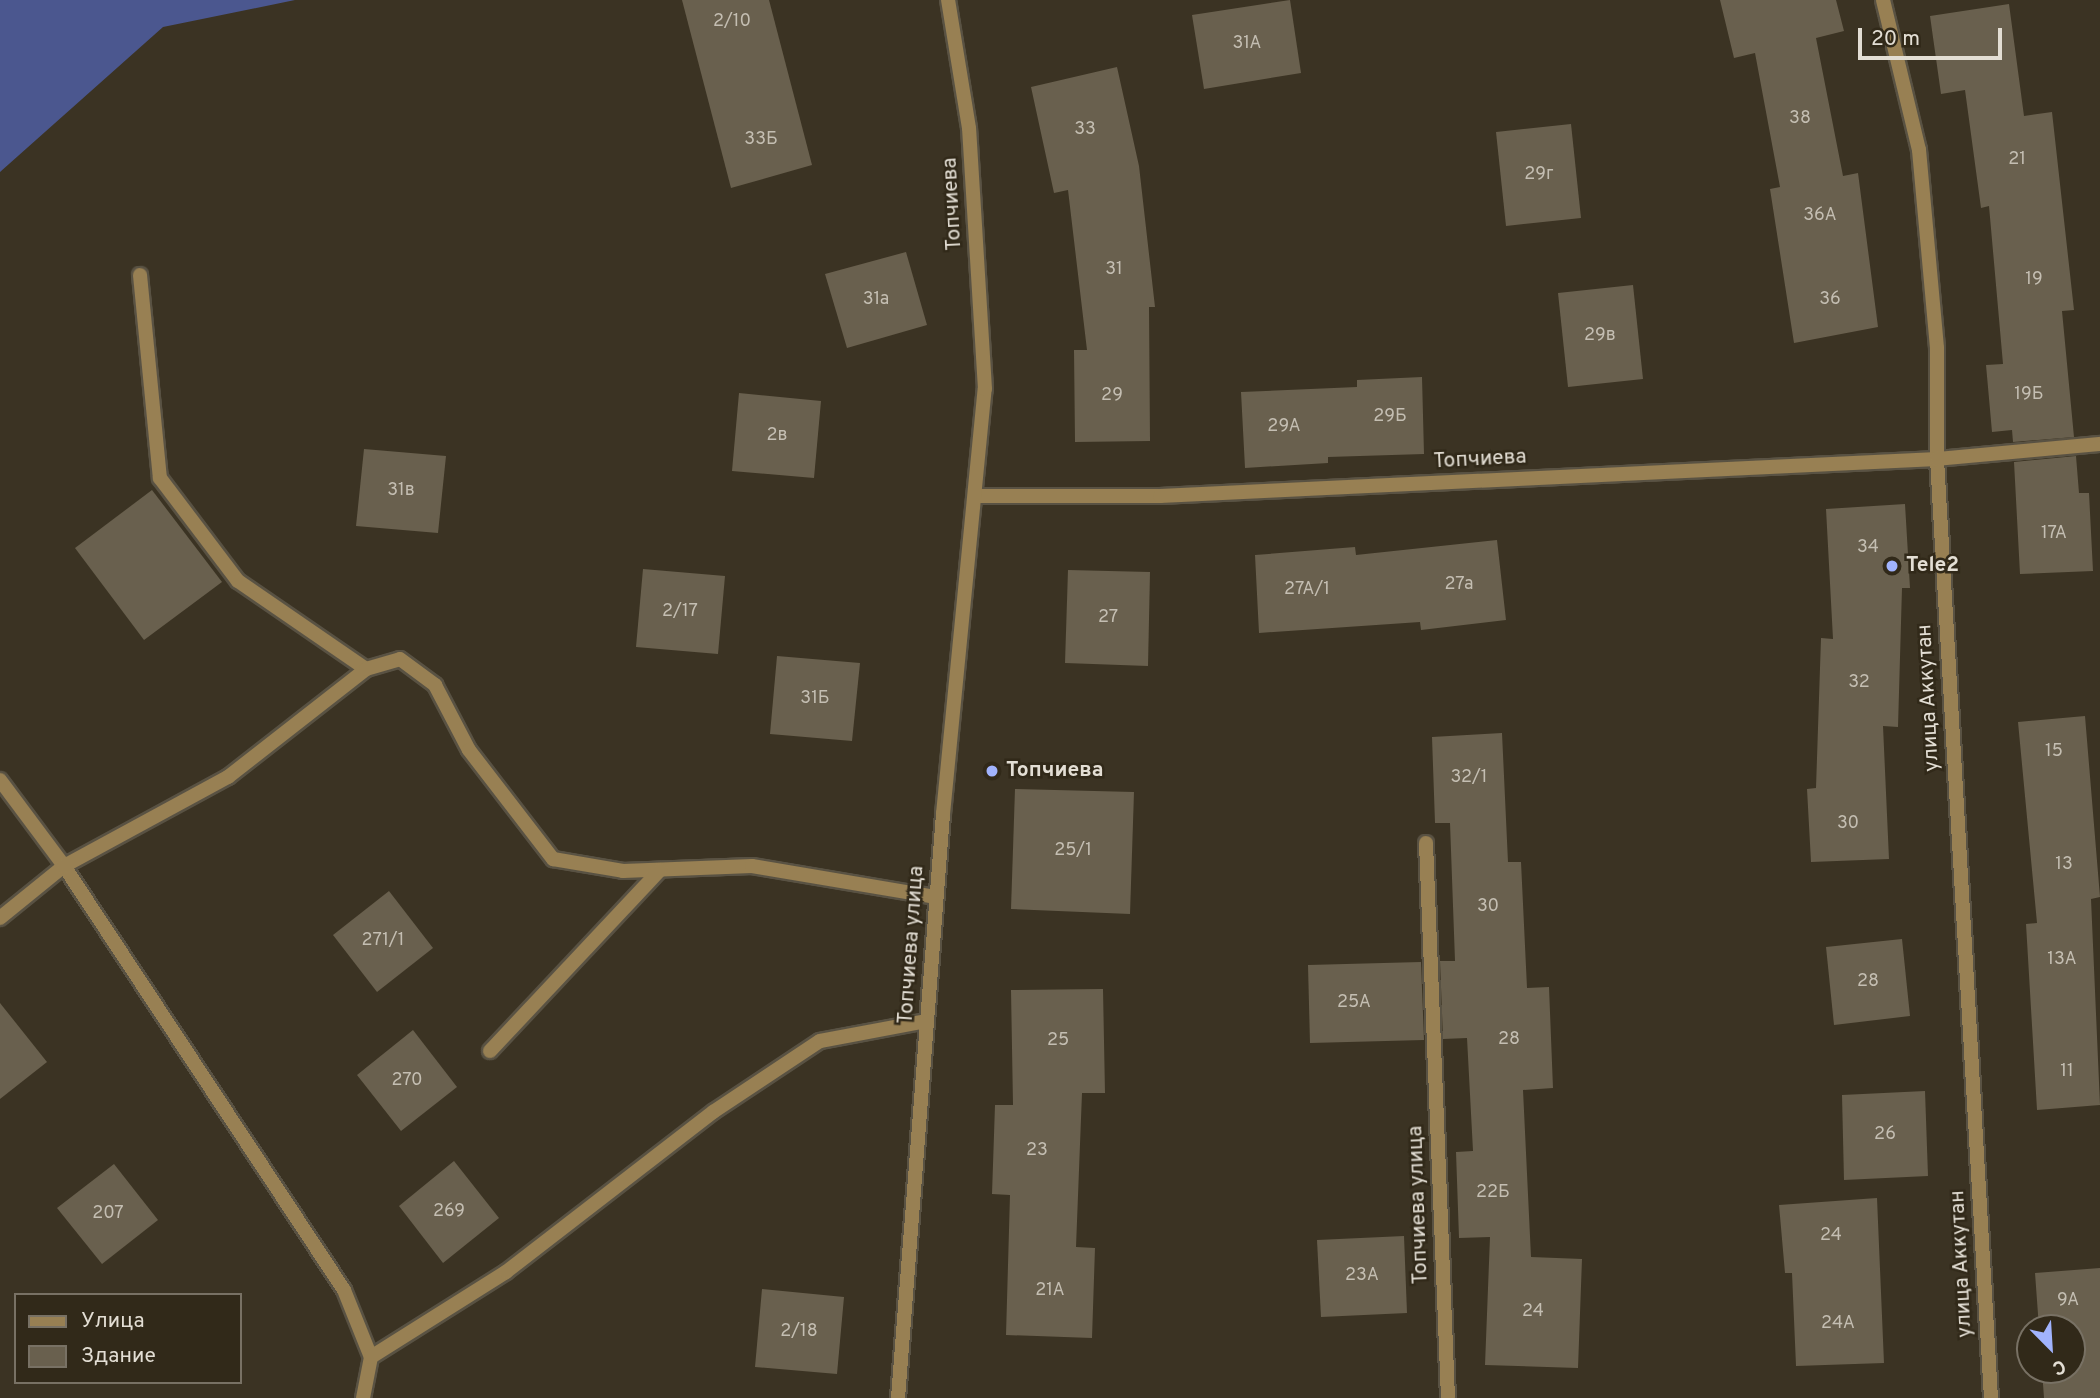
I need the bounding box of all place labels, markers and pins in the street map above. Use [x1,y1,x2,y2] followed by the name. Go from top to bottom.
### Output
[1906,553,1959,579] place label: Tele2
[1884,558,1900,574] marker: Tele2
[1006,758,1103,784] place label: Топчиева
[984,763,1000,779] marker: Топчиева

